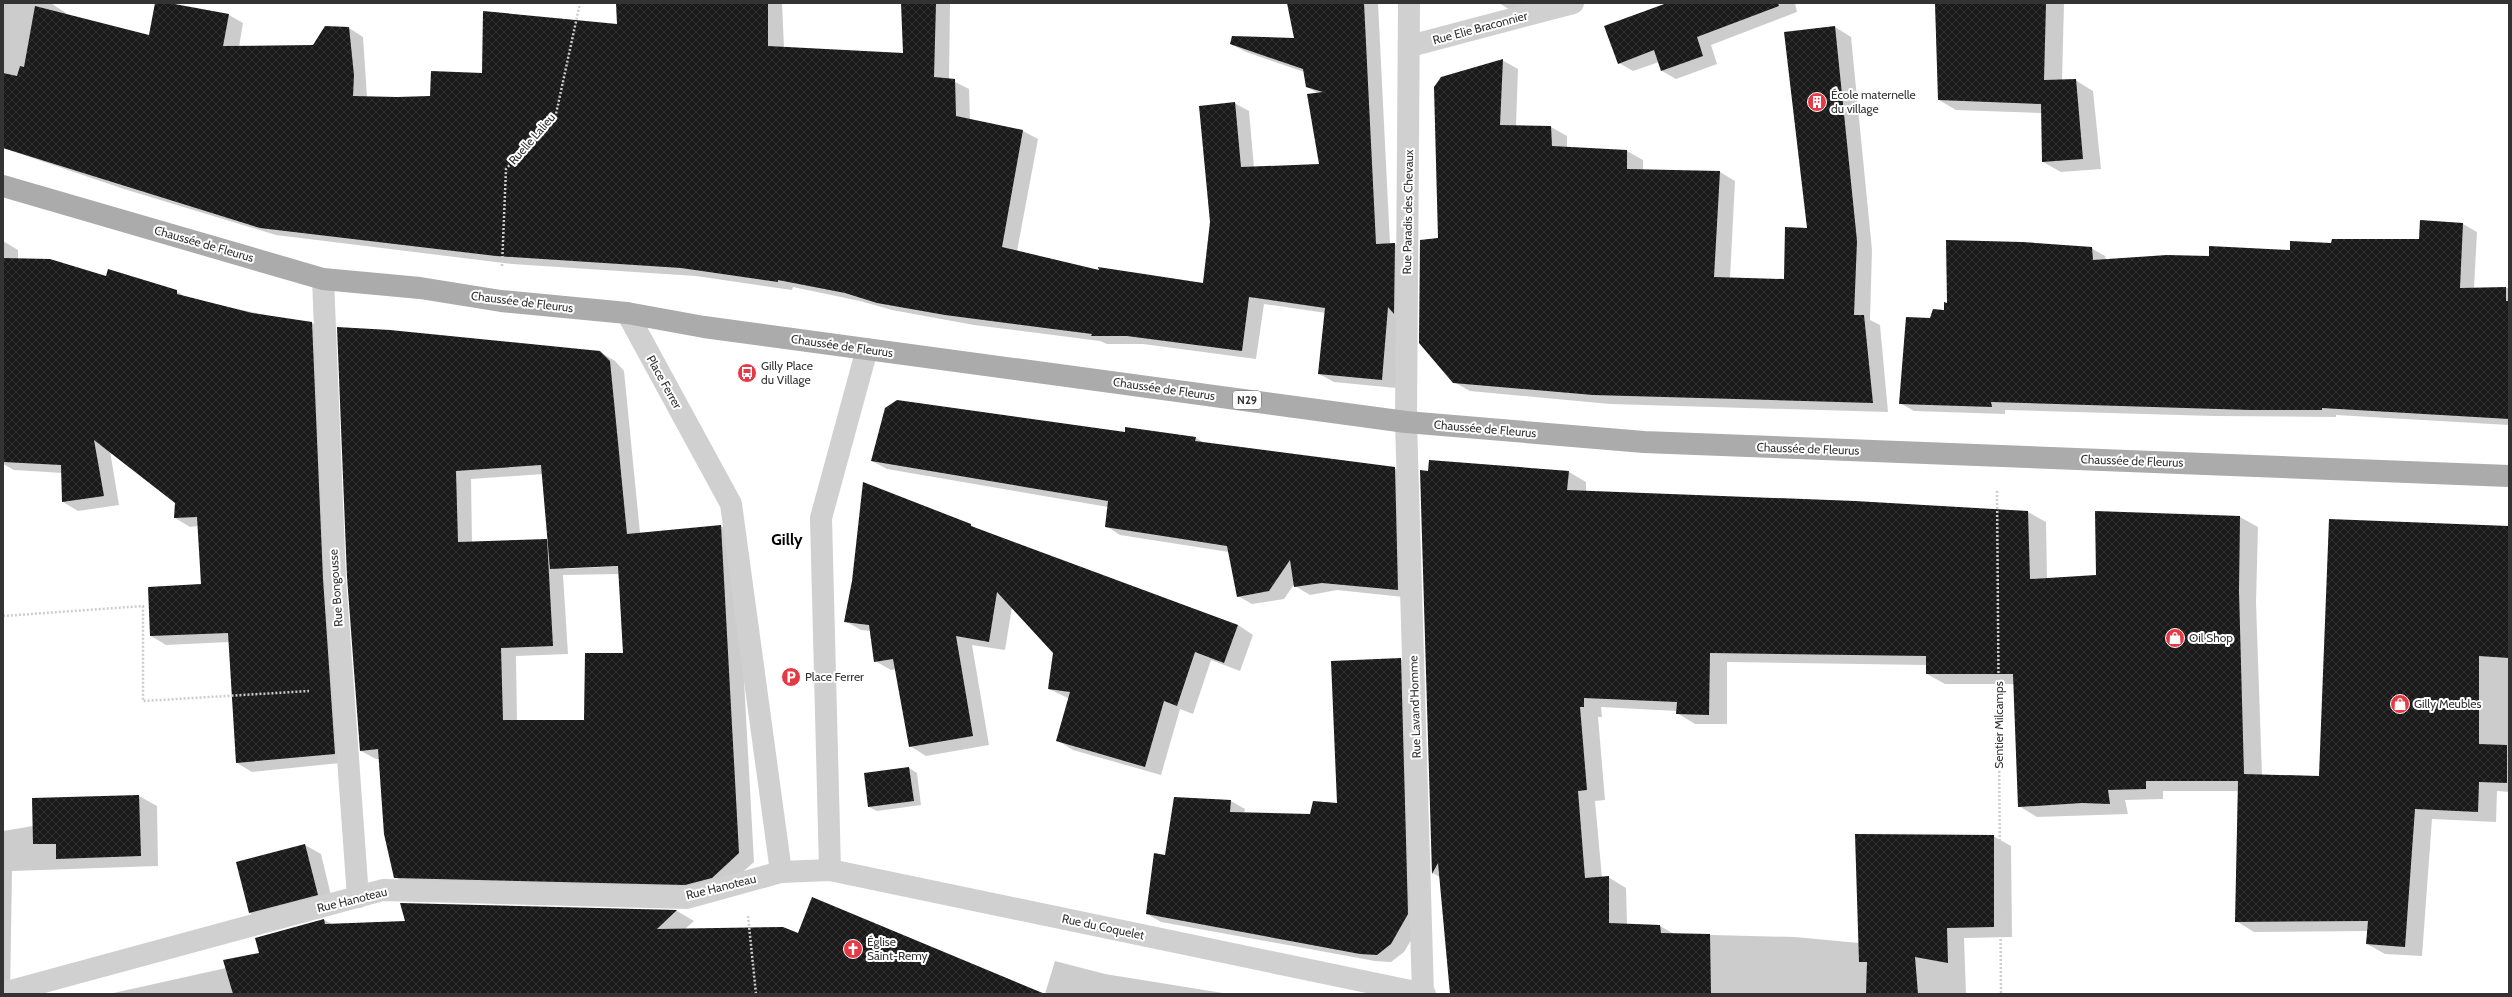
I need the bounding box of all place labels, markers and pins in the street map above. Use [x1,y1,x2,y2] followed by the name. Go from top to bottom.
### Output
[1831,87,1916,116] place label: École maternelle du village
[1806,91,1828,113] building icon: École maternelle du village
[761,358,813,387] place label: Gilly Place du Village
[736,362,758,384] bus stop icon: Gilly Place du Village
[2164,627,2186,649] shop icon: Oil Shop
[2189,630,2233,645] place label: Oil Shop
[780,666,802,688] parking icon: Place Ferrer
[805,669,864,684] place label: Place Ferrer
[2389,693,2411,715] shop icon: Gilly Meubles
[2414,696,2481,711] place label: Gilly Meubles
[867,934,928,963] place label: Église Saint-Remy
[842,938,864,960] church icon: Église Saint-Remy

